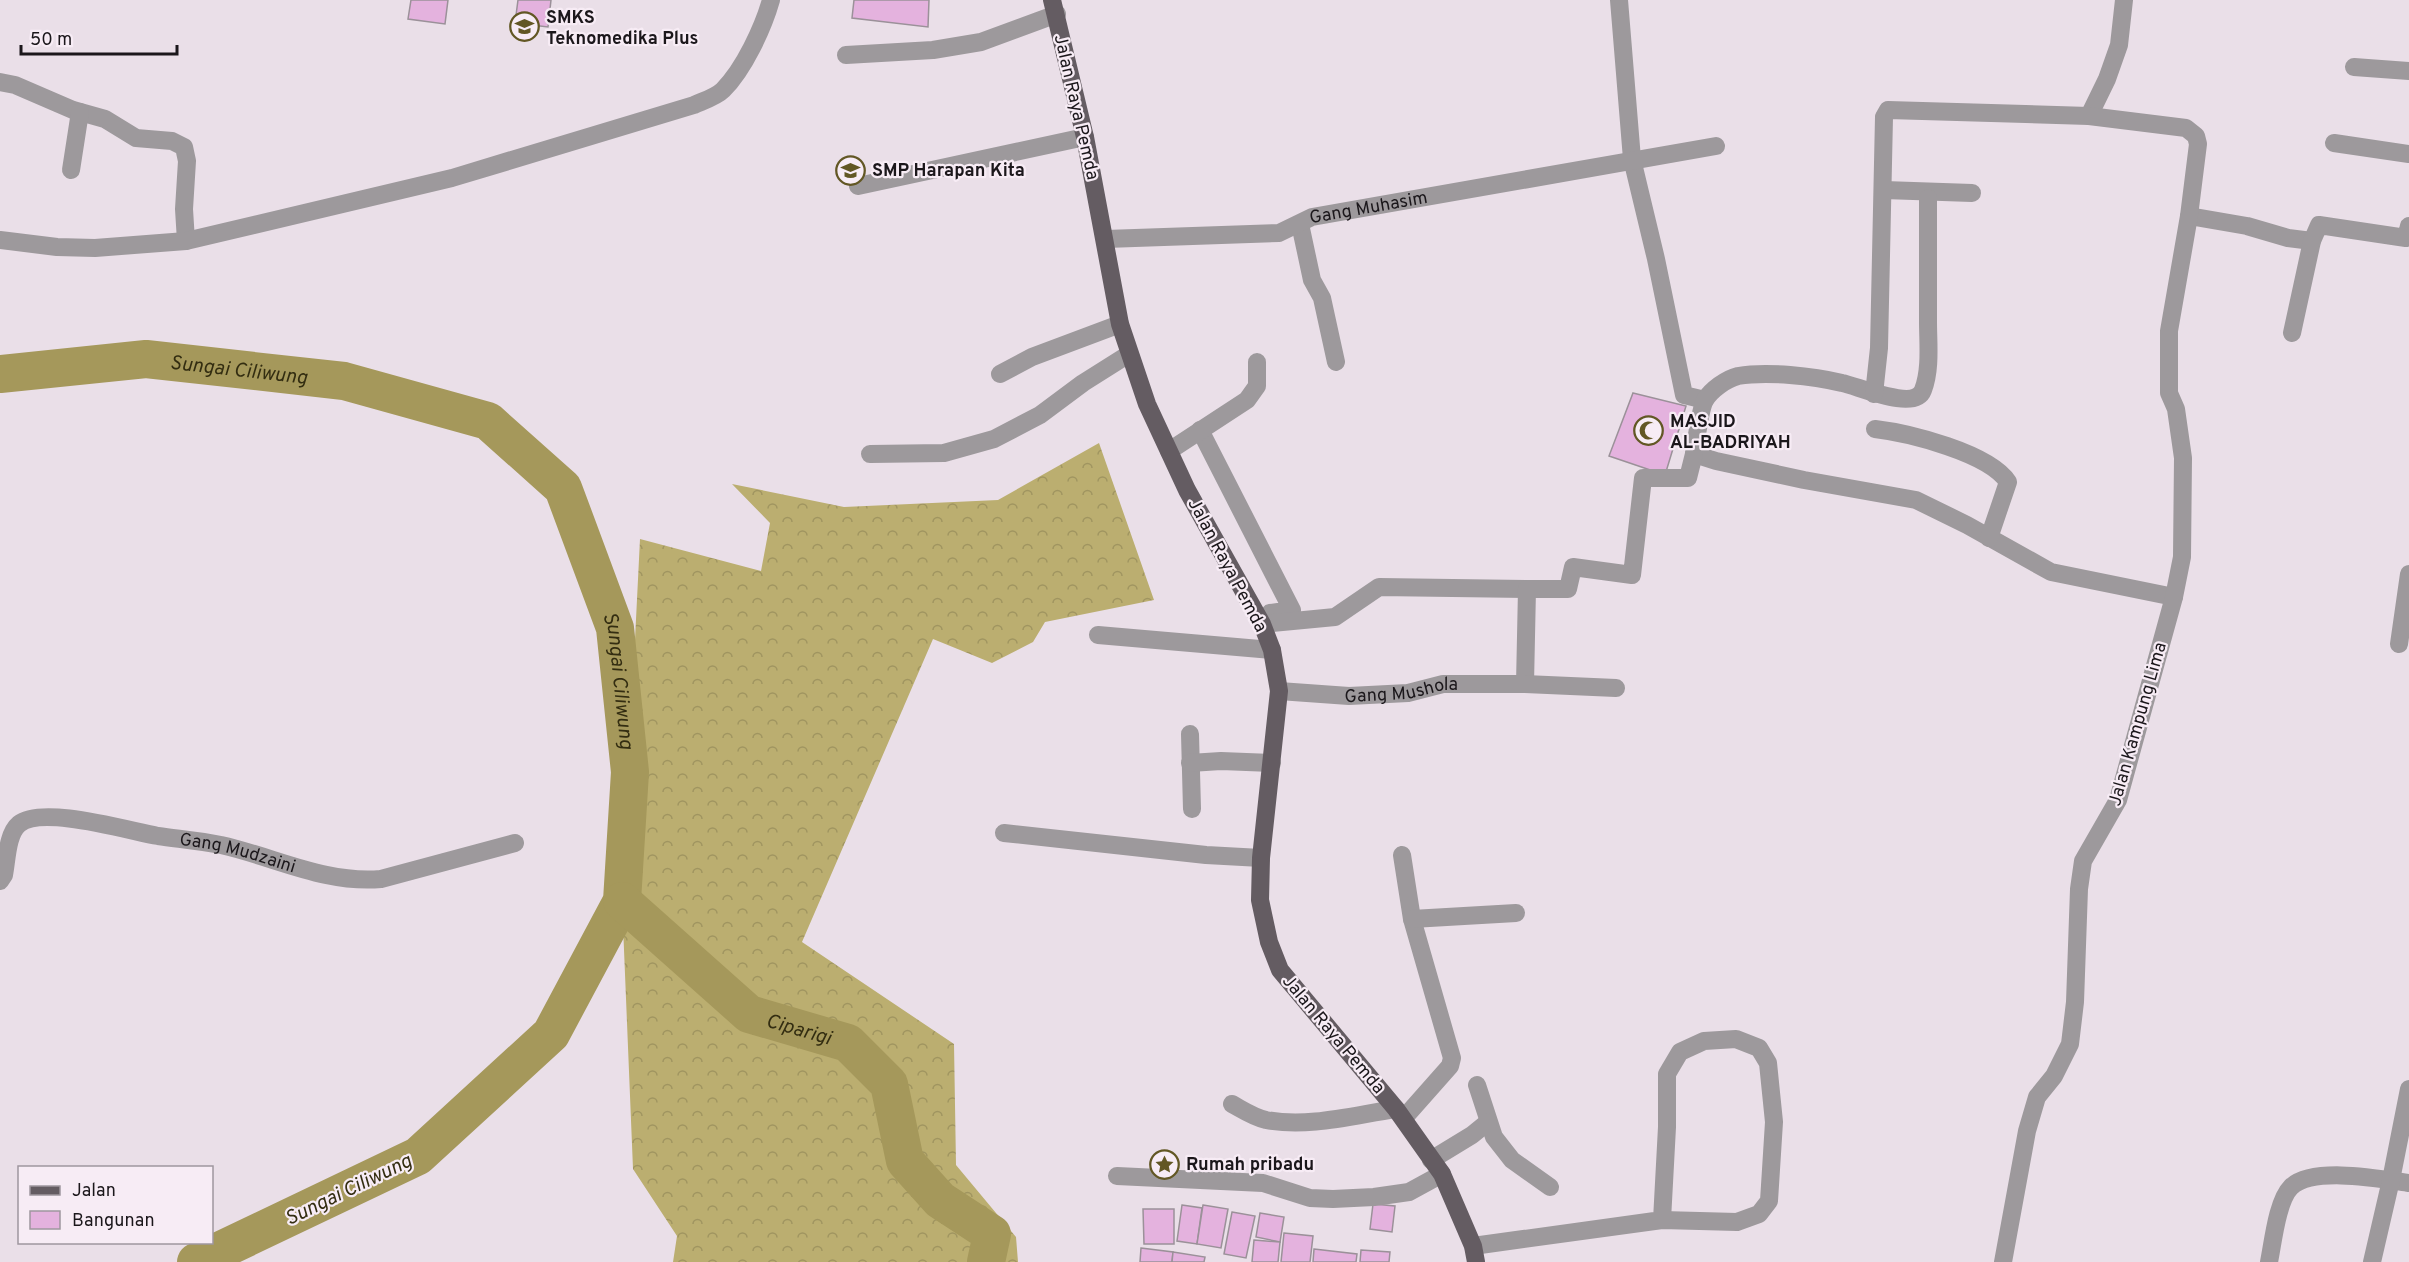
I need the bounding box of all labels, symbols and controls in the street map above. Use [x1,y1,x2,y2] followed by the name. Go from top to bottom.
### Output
[546,7,698,51] place label: SMKS Teknomedika Plus
[509,11,541,43] school or university icon: SMKS Teknomedika Plus
[21,18,177,56] scale bar
[30,29,72,52] text: 50 m
[1048,32,1103,182] street label: Jalan Raya Pemda
[835,154,867,186] school or university icon: SMP Harapan Kita
[872,160,1025,183] place label: SMP Harapan Kita
[1308,187,1429,230] street label: Gang Muhasim
[168,351,310,392] water label: Sungai Ciliwung
[1670,411,1791,455] place label: MASJID AL-BADRIYAH
[1633,415,1665,447] mosque icon: MASJID AL-BADRIYAH
[1182,495,1272,637] street label: Jalan Raya Pemda
[595,609,639,752] water label: Sungai Ciliwung
[2104,640,2173,809] street label: Jalan Kampung Lima
[1344,674,1458,709] street label: Gang Mushola
[178,829,298,879] street label: Gang Mudzaini
[1276,971,1389,1099] street label: Jalan Raya Pemda
[763,1009,835,1053] water label: Ciparigi
[281,1148,418,1233] water label: Sungai Ciliwung
[1149,1148,1181,1180] place icon: Rumah pribadu
[1186,1154,1314,1177] place label: Rumah pribadu
[18,1166,213,1244] legend
[72,1180,116,1203] text: Jalan
[72,1210,155,1233] text: Bangunan

